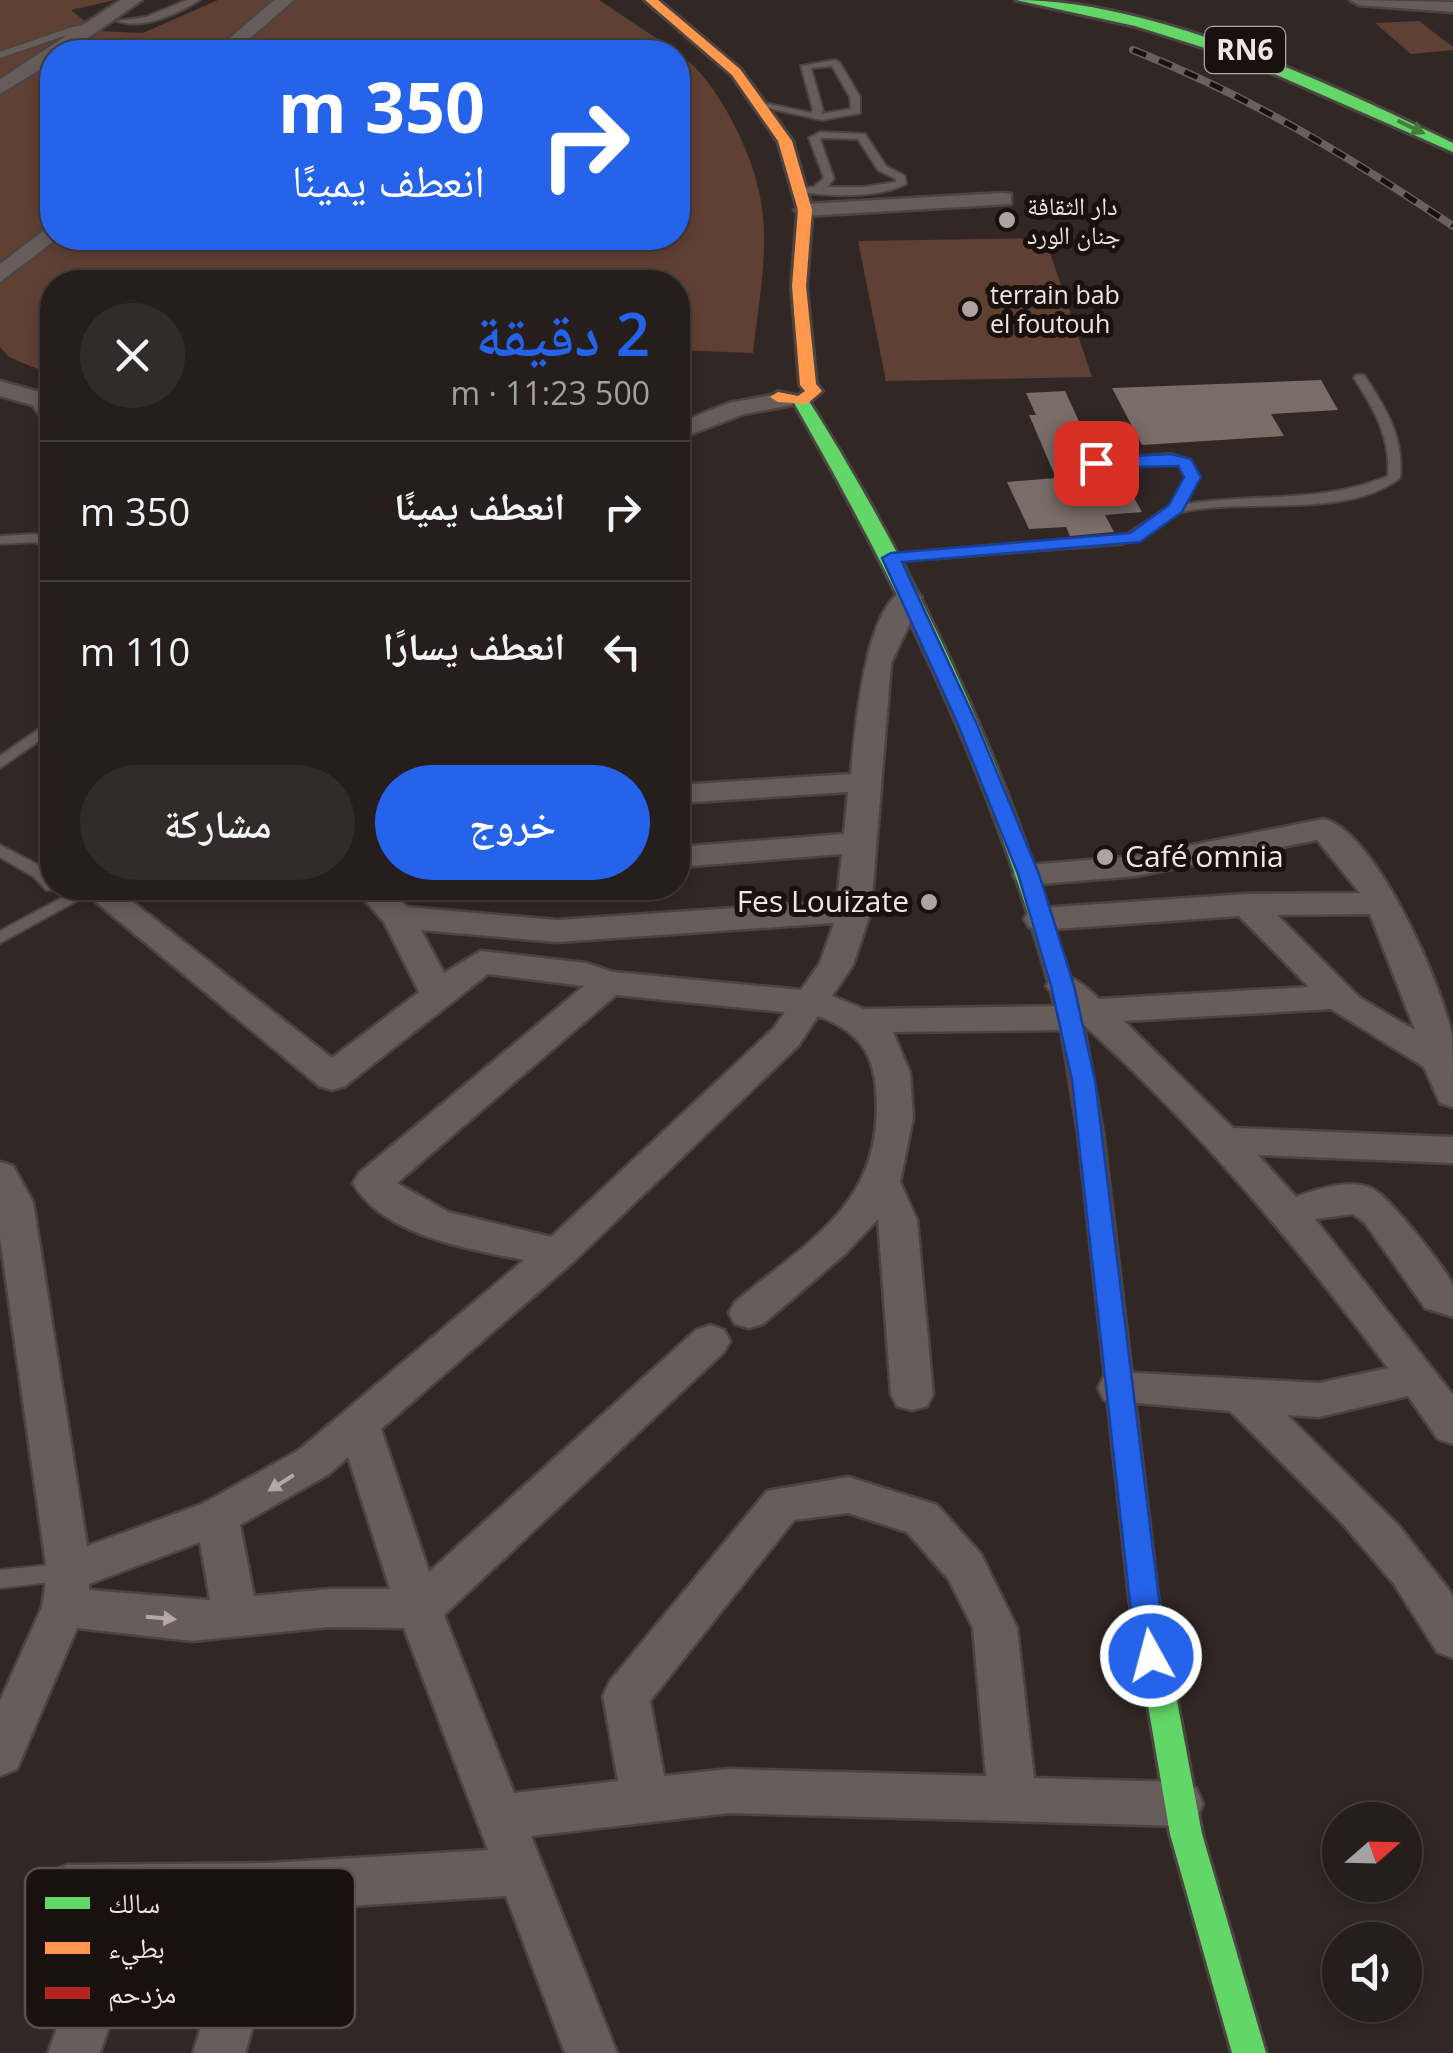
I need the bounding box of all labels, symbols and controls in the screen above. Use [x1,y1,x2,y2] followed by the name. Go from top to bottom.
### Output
[1205,27,1285,73] road number: RN6
[278,58,485,154] text: 350 m
[520,80,650,210] icon: right
[1397,119,1426,136] one-way arrow
[292,149,485,210] text: انعطف يمينًا
[1027,188,1121,251] place label: دار الثقافة جنان الورد
[996,209,1018,231] marker: دار الثقافة جنان الورد
[990,277,1120,340] place label: terrain bab el foutouh
[475,292,650,374] text: 2 دقيقة
[959,298,981,320] marker: terrain bab el foutouh
[80,303,185,408] button: close
[451,371,650,414] text: 500 m · 11:23
[1054,421,1139,506] pin
[1069,436,1124,491] icon: arrive
[394,479,565,531] text: انعطف يمينًا
[595,484,650,539] icon: right
[80,485,190,537] text: 350 m
[383,619,565,671] text: انعطف يسارًا
[595,624,650,679] icon: left
[80,625,190,677] text: 110 m
[80,765,355,880] button: مشاركة
[375,765,650,880] button: خروج
[1125,835,1284,876] place label: Café omnia
[1094,846,1116,868] marker: Café omnia
[737,880,909,921] place label: Fes Louizate
[918,891,940,913] marker: Fes Louizate
[267,1474,295,1491] one-way arrow
[1099,1604,1203,1708] position arrow
[146,1611,178,1627] one-way arrow
[1322,1802,1422,1902] north arrow
[1322,1802,1422,2022] map controls
[25,1868,355,2028] legend
[108,1883,160,1921] text: سالك
[1322,1922,1422,2022] button: sound
[108,1928,165,1971] text: بطيء
[108,1973,176,2012] text: مزدحم

